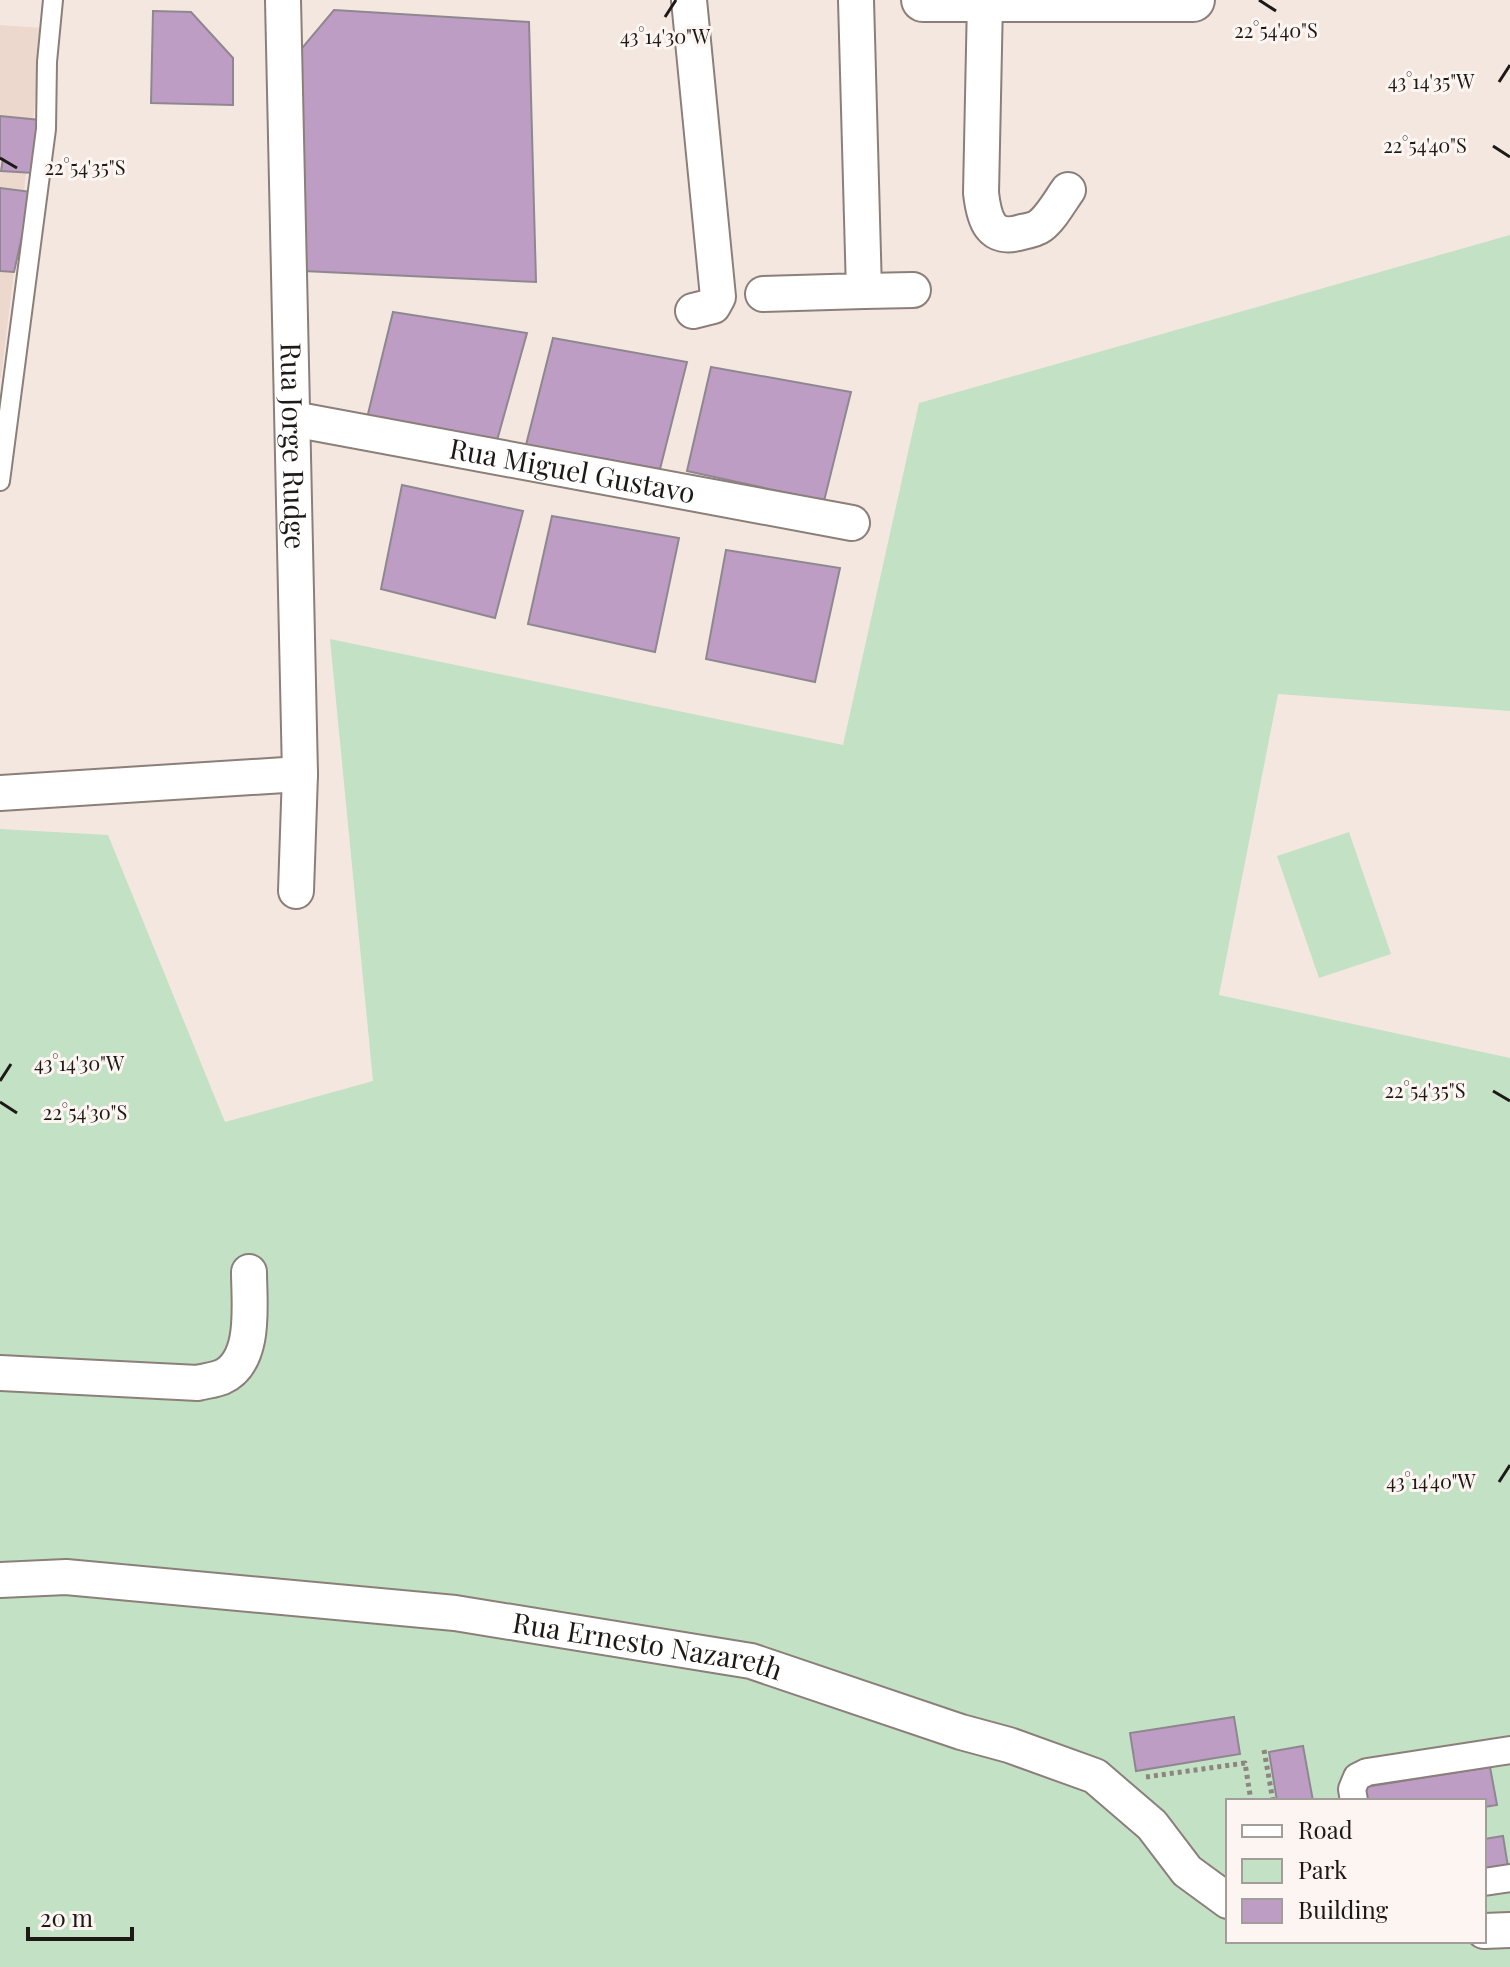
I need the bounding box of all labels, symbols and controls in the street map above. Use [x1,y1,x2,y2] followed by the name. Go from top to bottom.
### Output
[1234,16,1318,43] text: 22°54'40"S
[620,22,711,49] text: 43°14'30"W
[1388,67,1475,94] text: 43°14'35"W
[1383,131,1467,158] text: 22°54'40"S
[45,153,125,180] text: 22°54'35"S
[274,342,315,550] street label: Rua Jorge Rudge
[447,429,698,510] street label: Rua Miguel Gustavo
[34,1049,125,1076] text: 43°14'30"W
[1385,1076,1465,1103] text: 22°54'35"S
[43,1098,127,1125] text: 22°54'30"S
[1386,1467,1477,1494] text: 43°14'40"W
[510,1603,788,1688] street label: Rua Ernesto Nazareth
[1226,1799,1486,1943] legend
[1298,1813,1353,1845] text: Road
[1298,1853,1348,1885] text: Park
[28,1891,132,1941] scale bar
[1298,1893,1389,1925] text: Building
[40,1901,93,1933] text: 20 m

